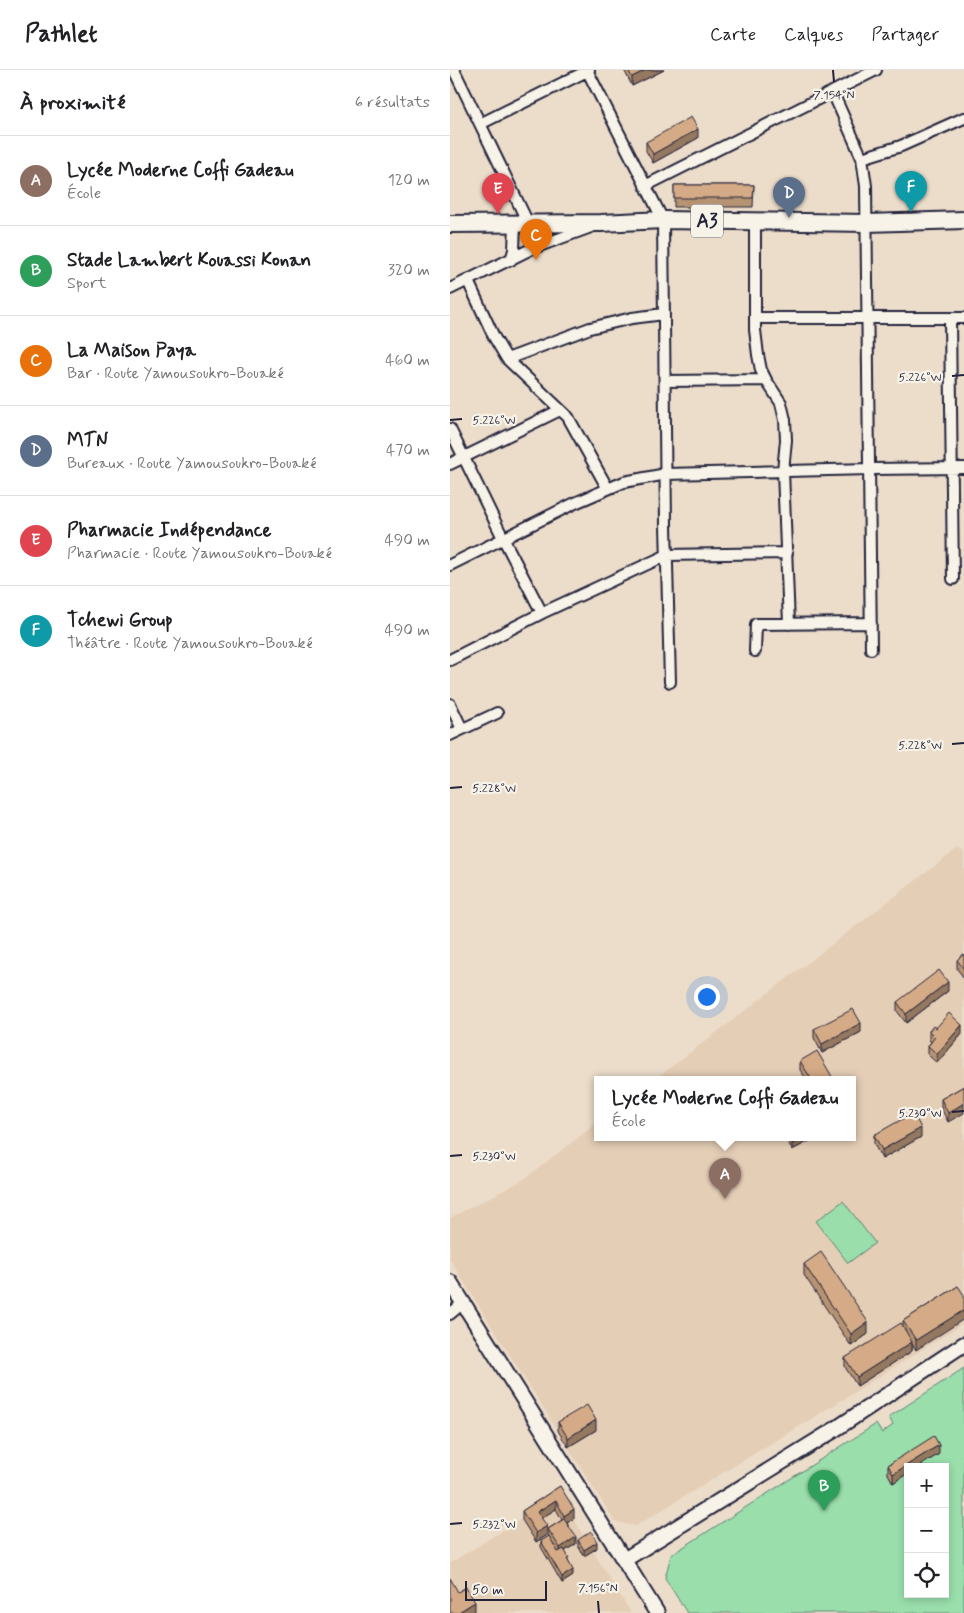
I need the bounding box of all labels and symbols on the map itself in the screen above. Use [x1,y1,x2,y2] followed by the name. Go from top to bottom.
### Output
[814,88,854,104] text: 7.154°N
[895,171,927,212] pin: F
[482,173,514,214] pin: E
[773,177,805,218] pin: D
[691,204,723,238] road number: A3
[520,219,552,260] pin: C
[899,370,942,386] text: 5.226°W
[473,413,516,429] text: 5.226°W
[898,738,942,754] text: 5.228°W
[472,781,516,797] text: 5.228°W
[694,984,720,1010] your location
[898,1106,942,1122] text: 5.230°W
[472,1149,516,1165] text: 5.230°W
[709,1158,741,1199] pin: A
[808,1470,840,1511] pin: B
[472,1517,516,1533] text: 5.232°W
[465,1578,548,1601] scale bar
[578,1581,618,1597] text: 7.156°N

